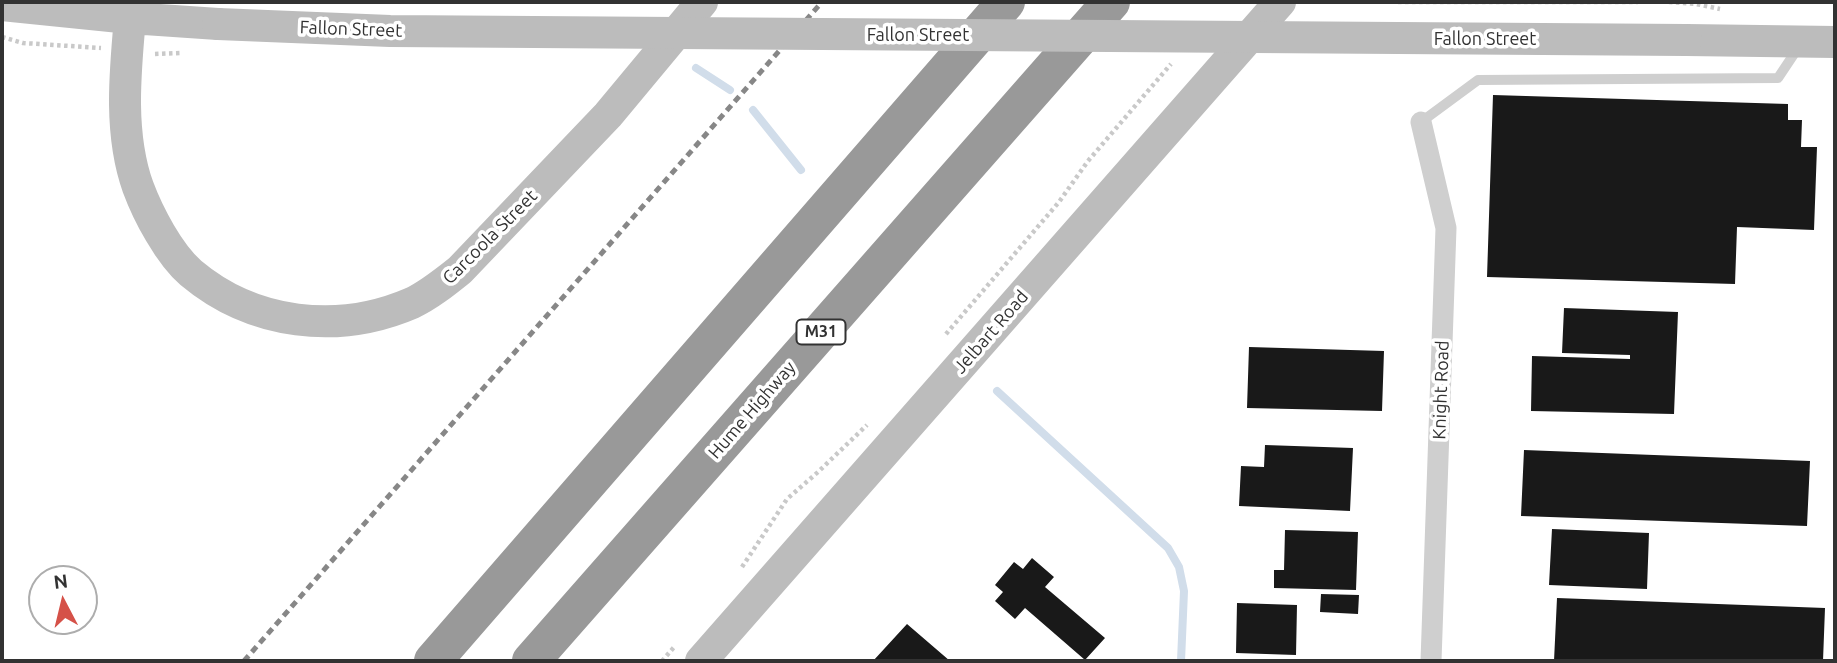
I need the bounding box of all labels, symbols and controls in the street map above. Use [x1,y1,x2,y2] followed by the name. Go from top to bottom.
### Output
[299,16,403,42] street label: Fallon Street
[867,24,969,46] street label: Fallon Street
[1434,28,1536,50] street label: Fallon Street
[438,185,542,289] street label: Carcoola Street
[949,286,1033,378] street label: Jelbart Road
[796,320,846,344] road number: M31
[1428,340,1454,440] street label: Knight Road
[704,357,800,463] street label: Hume Highway
[28,565,98,635] north arrow
[52,569,69,593] text: N

